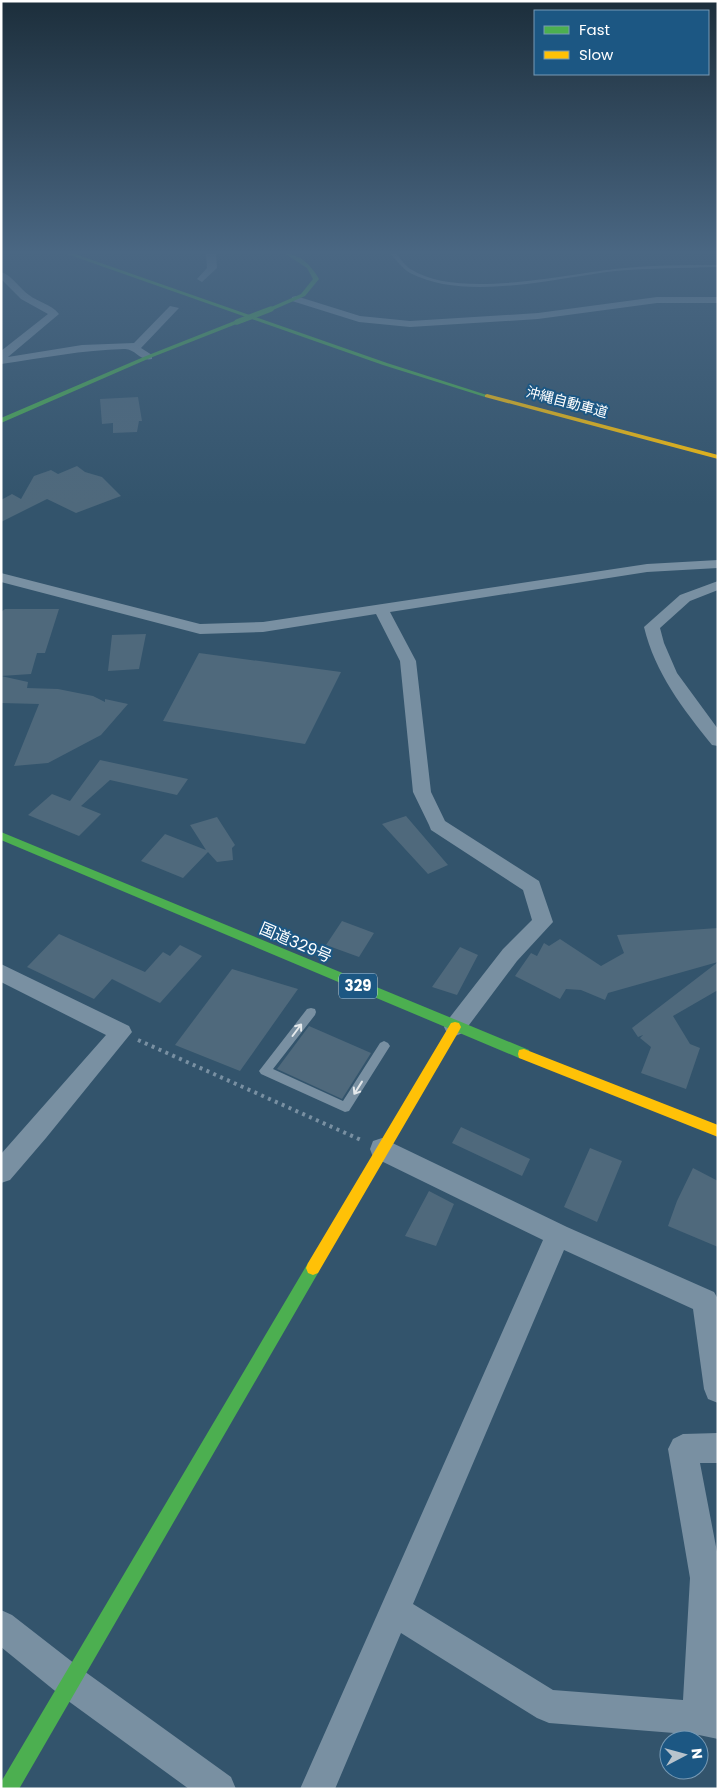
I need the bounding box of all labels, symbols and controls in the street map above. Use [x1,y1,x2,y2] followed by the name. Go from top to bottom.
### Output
[534,10,709,75] legend
[579,19,610,40] text: Fast
[579,44,614,65] text: Slow
[524,381,610,423] street label: 沖縄自動車道
[256,917,336,968] street label: 国道329号
[339,974,377,998] road number: 329
[291,1024,302,1037] one-way arrow
[352,1080,362,1094] one-way arrow
[659,1730,709,1780] north arrow
[686,1747,707,1760] text: N

